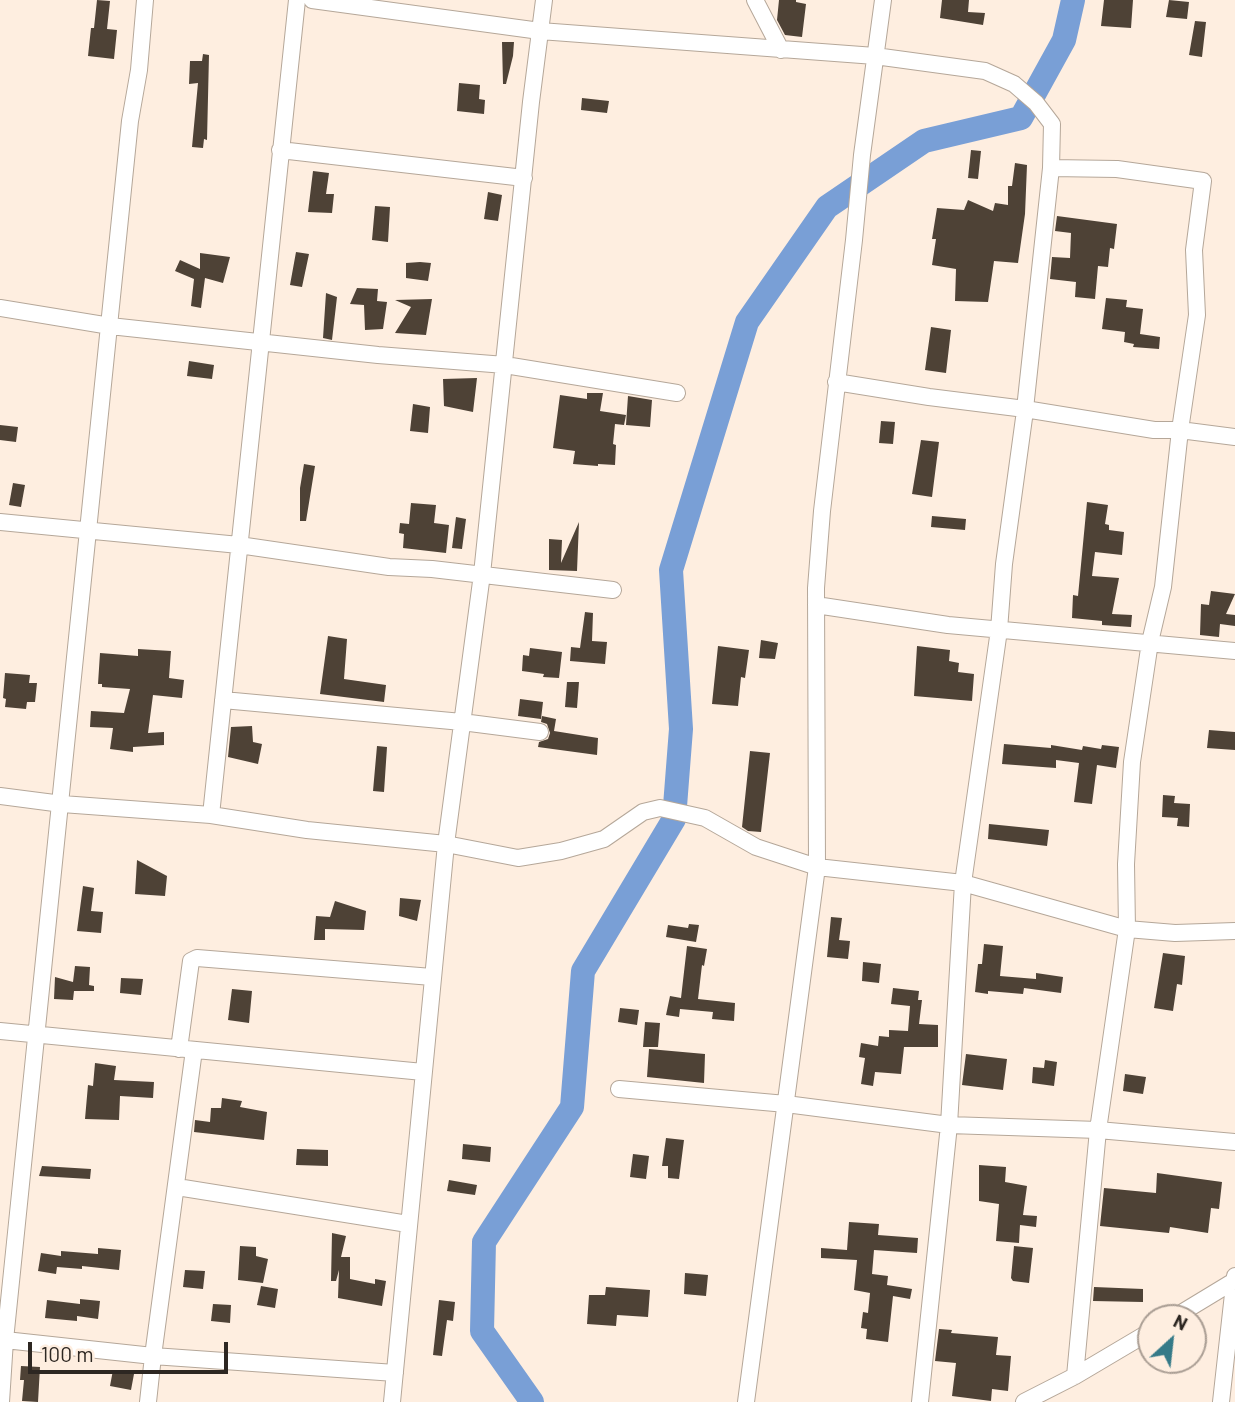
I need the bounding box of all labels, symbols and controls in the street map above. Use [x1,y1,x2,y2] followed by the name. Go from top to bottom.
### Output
[1137,1304,1207,1374] north arrow
[1170,1309,1192,1335] text: N
[32,1328,231,1372] scale bar
[41,1341,94,1366] text: 100 m

